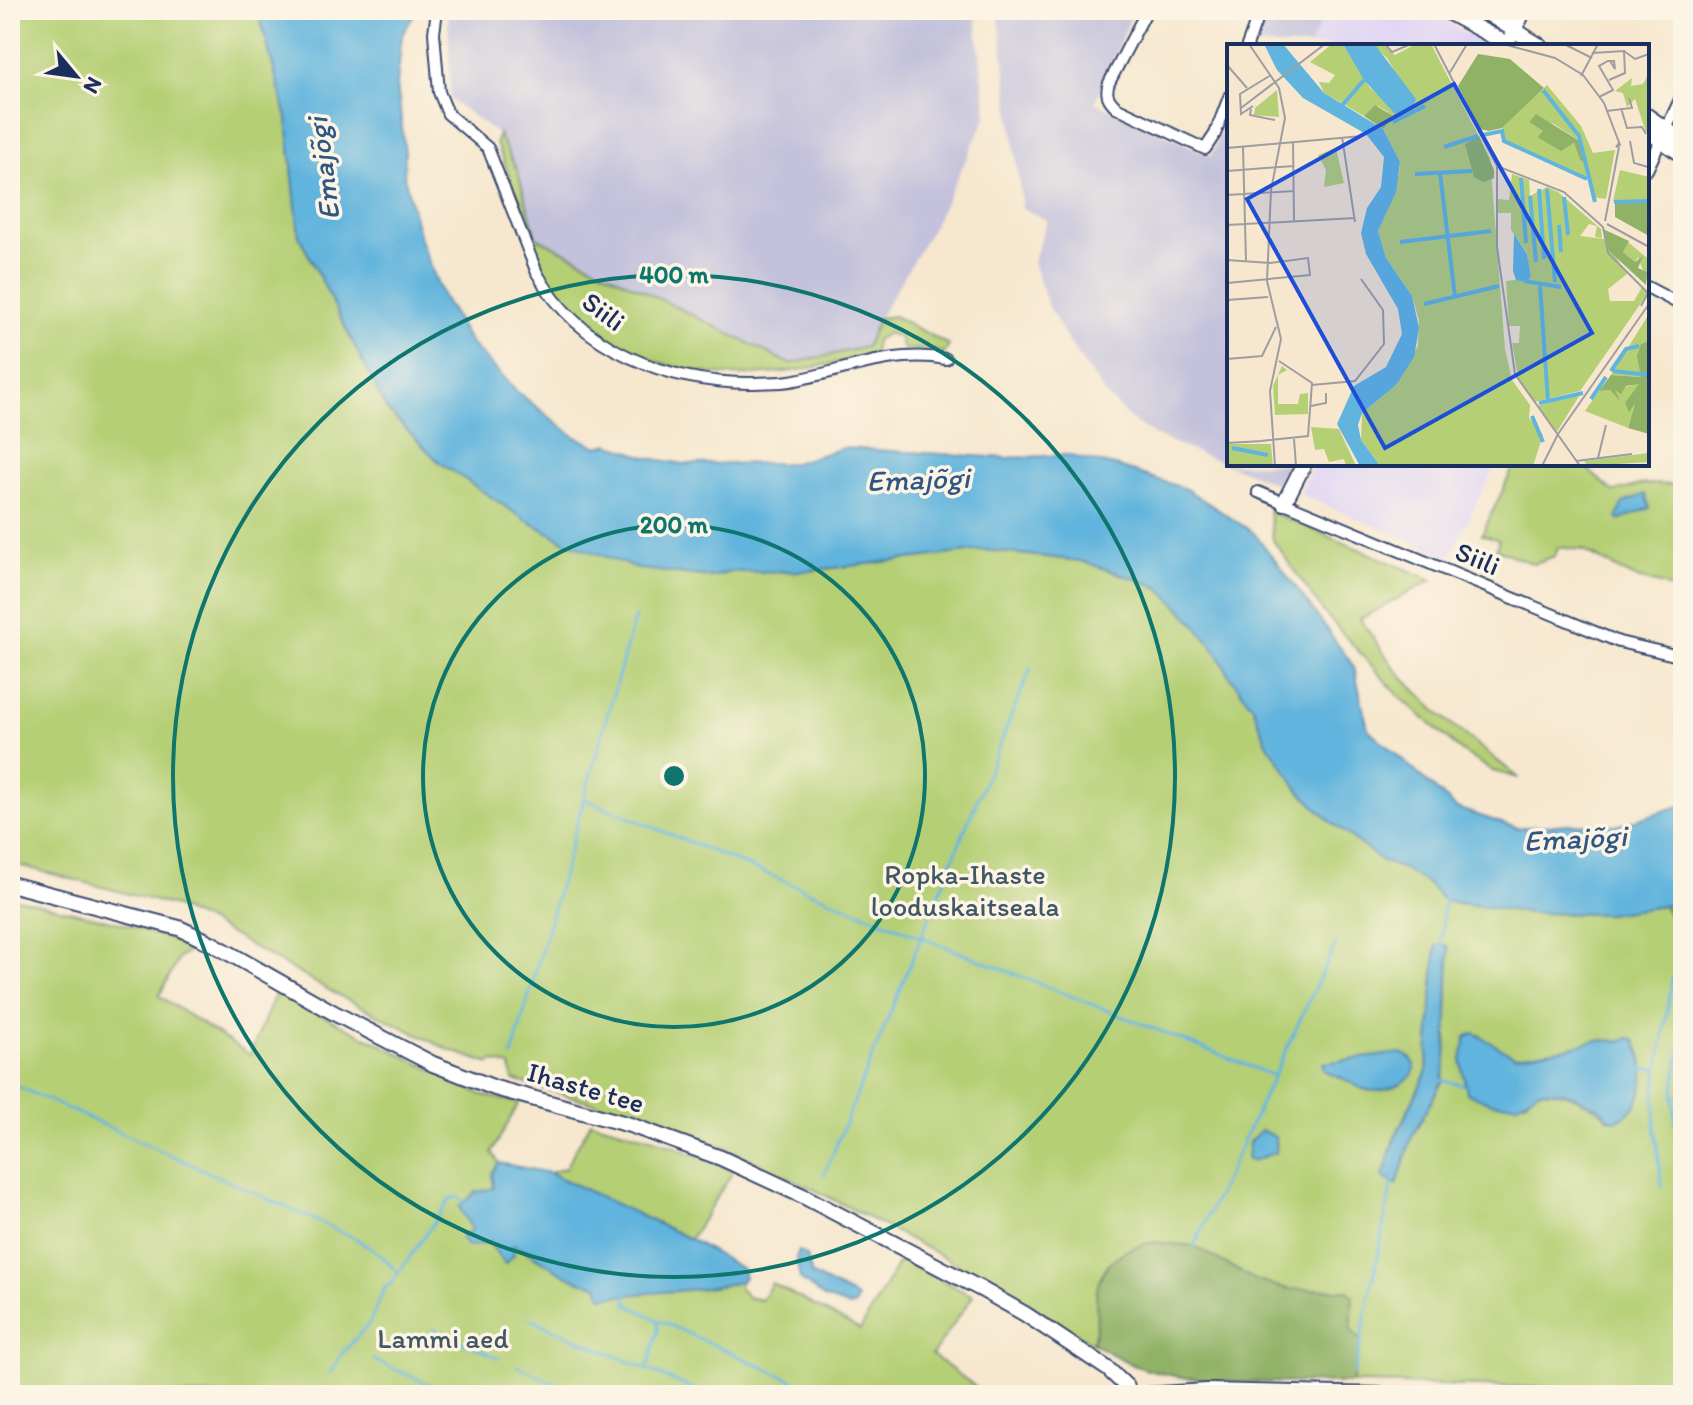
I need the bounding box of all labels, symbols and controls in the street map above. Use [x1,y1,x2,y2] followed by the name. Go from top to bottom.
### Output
[36,36,116,116] north arrow
[1227,44,1649,466] inset map
[78,72,108,98] text: N
[298,112,348,223] water label: Emajõgi
[639,260,710,289] text: 400 m
[576,284,632,338] street label: Siili
[866,459,974,499] water label: Emajõgi
[640,510,709,539] text: 200 m
[1451,534,1505,582] street label: Siili
[660,762,688,790] centre of rings
[1522,817,1631,859] water label: Emajõgi
[871,857,1060,923] park label: Ropka-Ihaste looduskaitseala
[524,1054,648,1120] street label: Ihaste tee
[377,1321,509,1355] park label: Lammi aed

